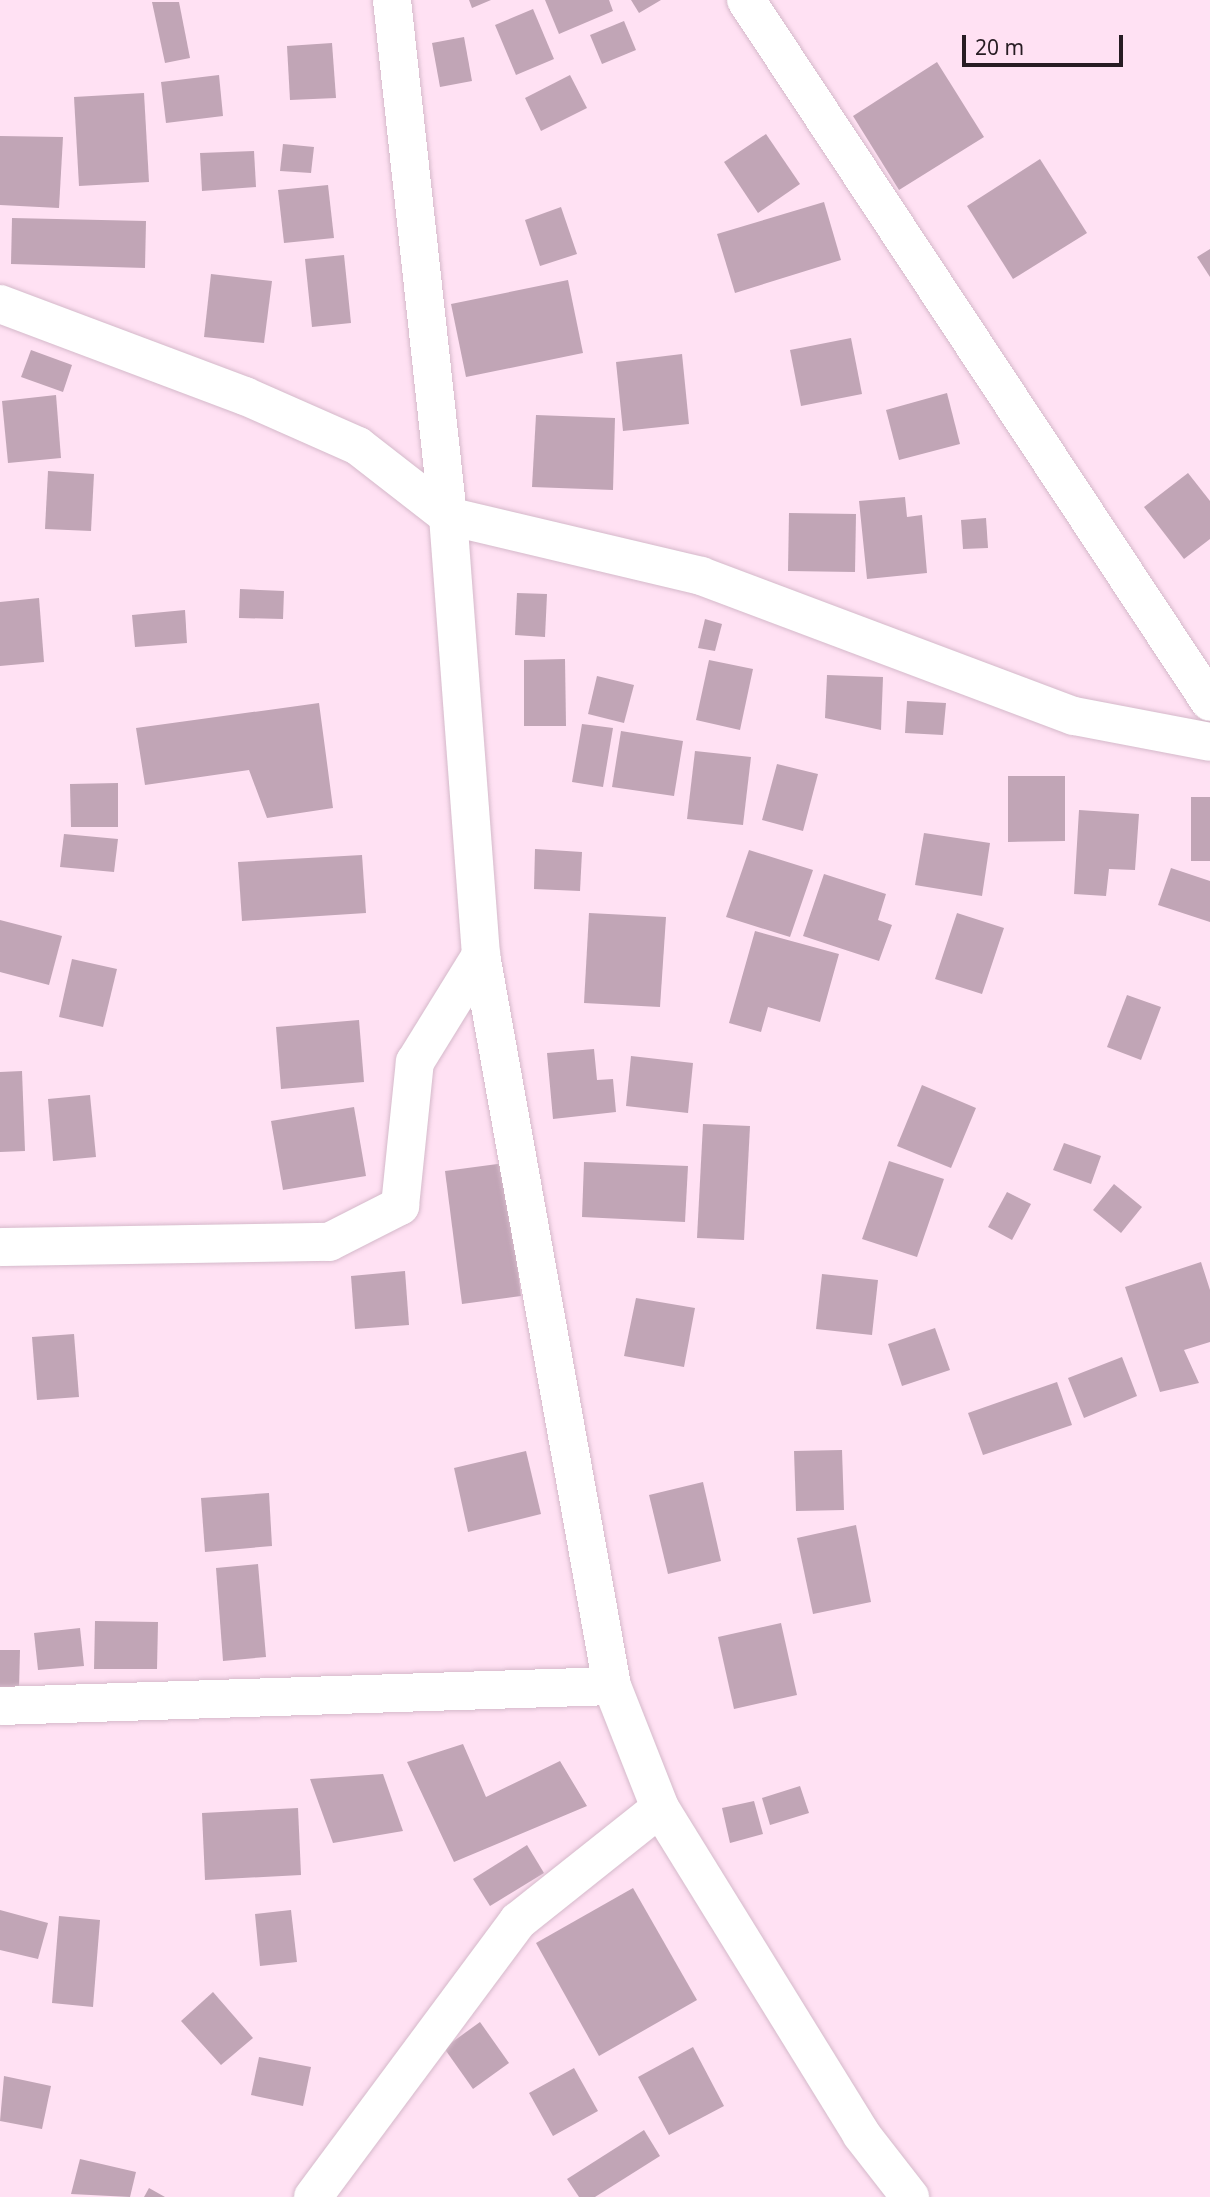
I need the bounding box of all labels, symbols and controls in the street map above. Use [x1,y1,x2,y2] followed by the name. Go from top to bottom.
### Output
[965,21,1126,65] scale bar
[975,33,1024,61] text: 20 m

